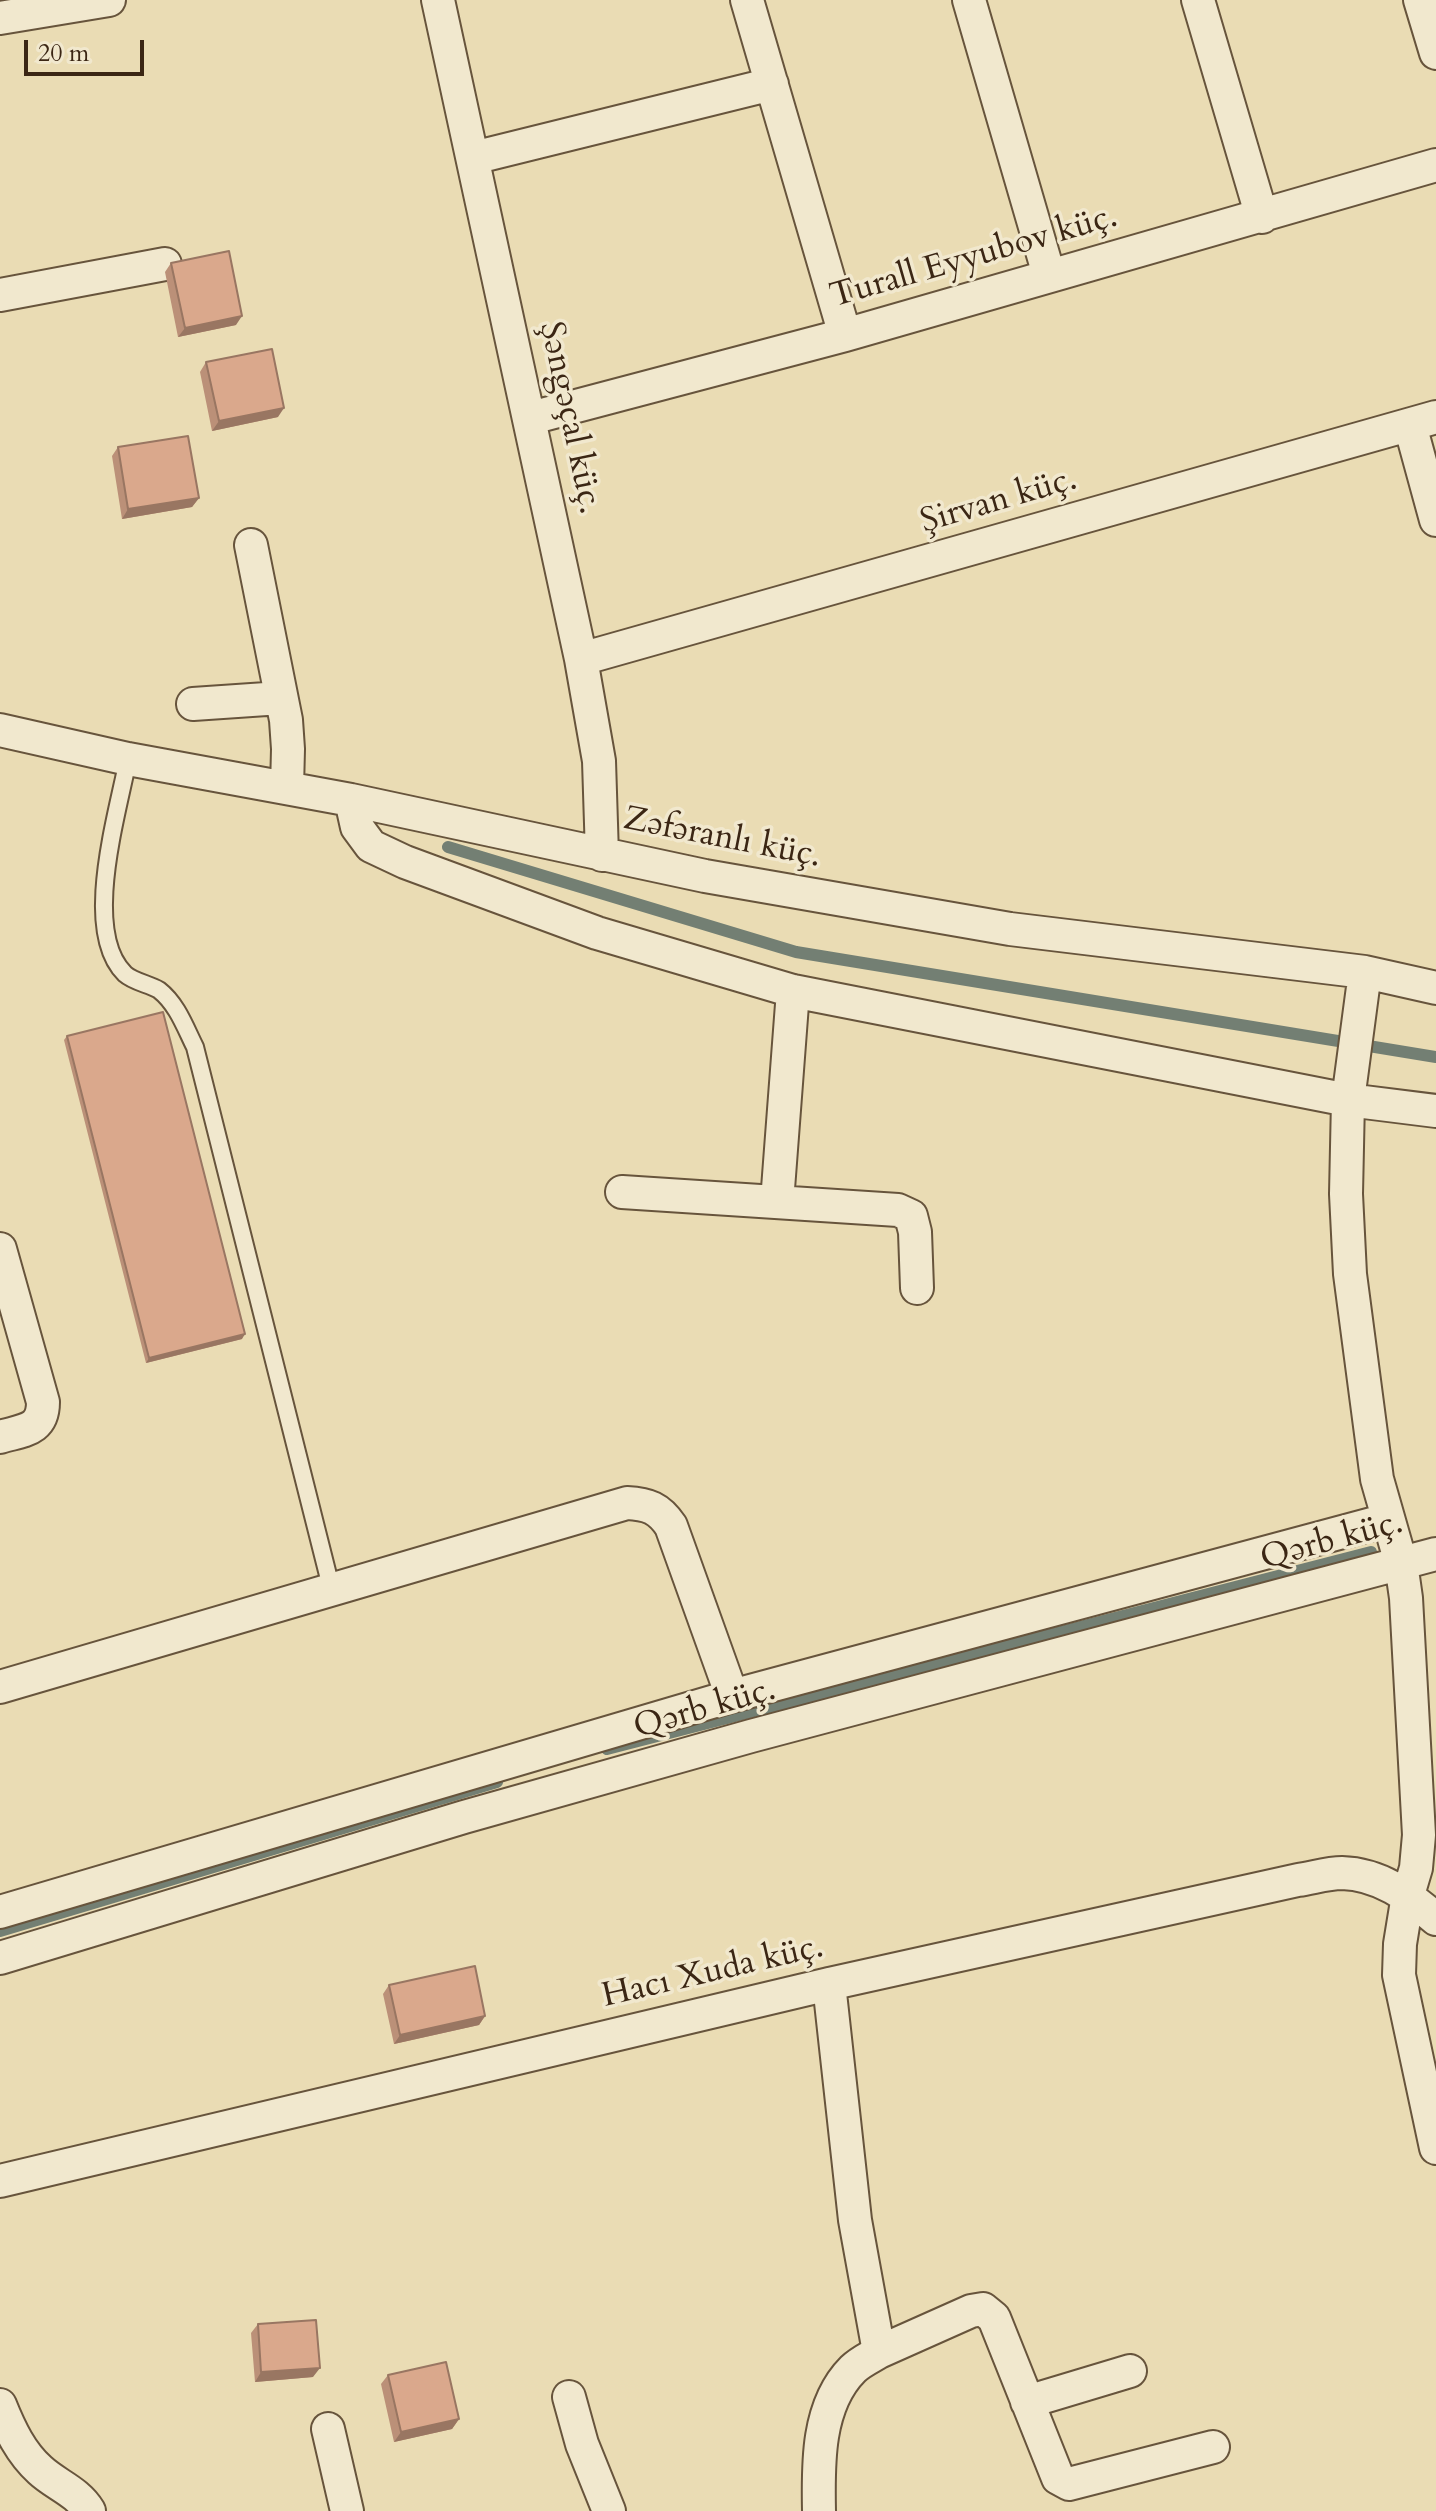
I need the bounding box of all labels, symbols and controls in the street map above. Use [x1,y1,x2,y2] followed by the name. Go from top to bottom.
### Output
[28,24,148,74] scale bar
[38,37,89,70] text: 20 m
[826,198,1122,318] street label: Turall Eyyubov küç.
[529,318,609,518] street label: Şəngəçal küç.
[916,460,1082,544] street label: Şirvan küç.
[620,800,824,878] street label: Zəfəranlı küç.
[1256,1503,1408,1581] street label: Qərb küç.
[629,1670,781,1750] street label: Qərb küç.
[599,1928,827,2018] street label: Hacı Xuda küç.

